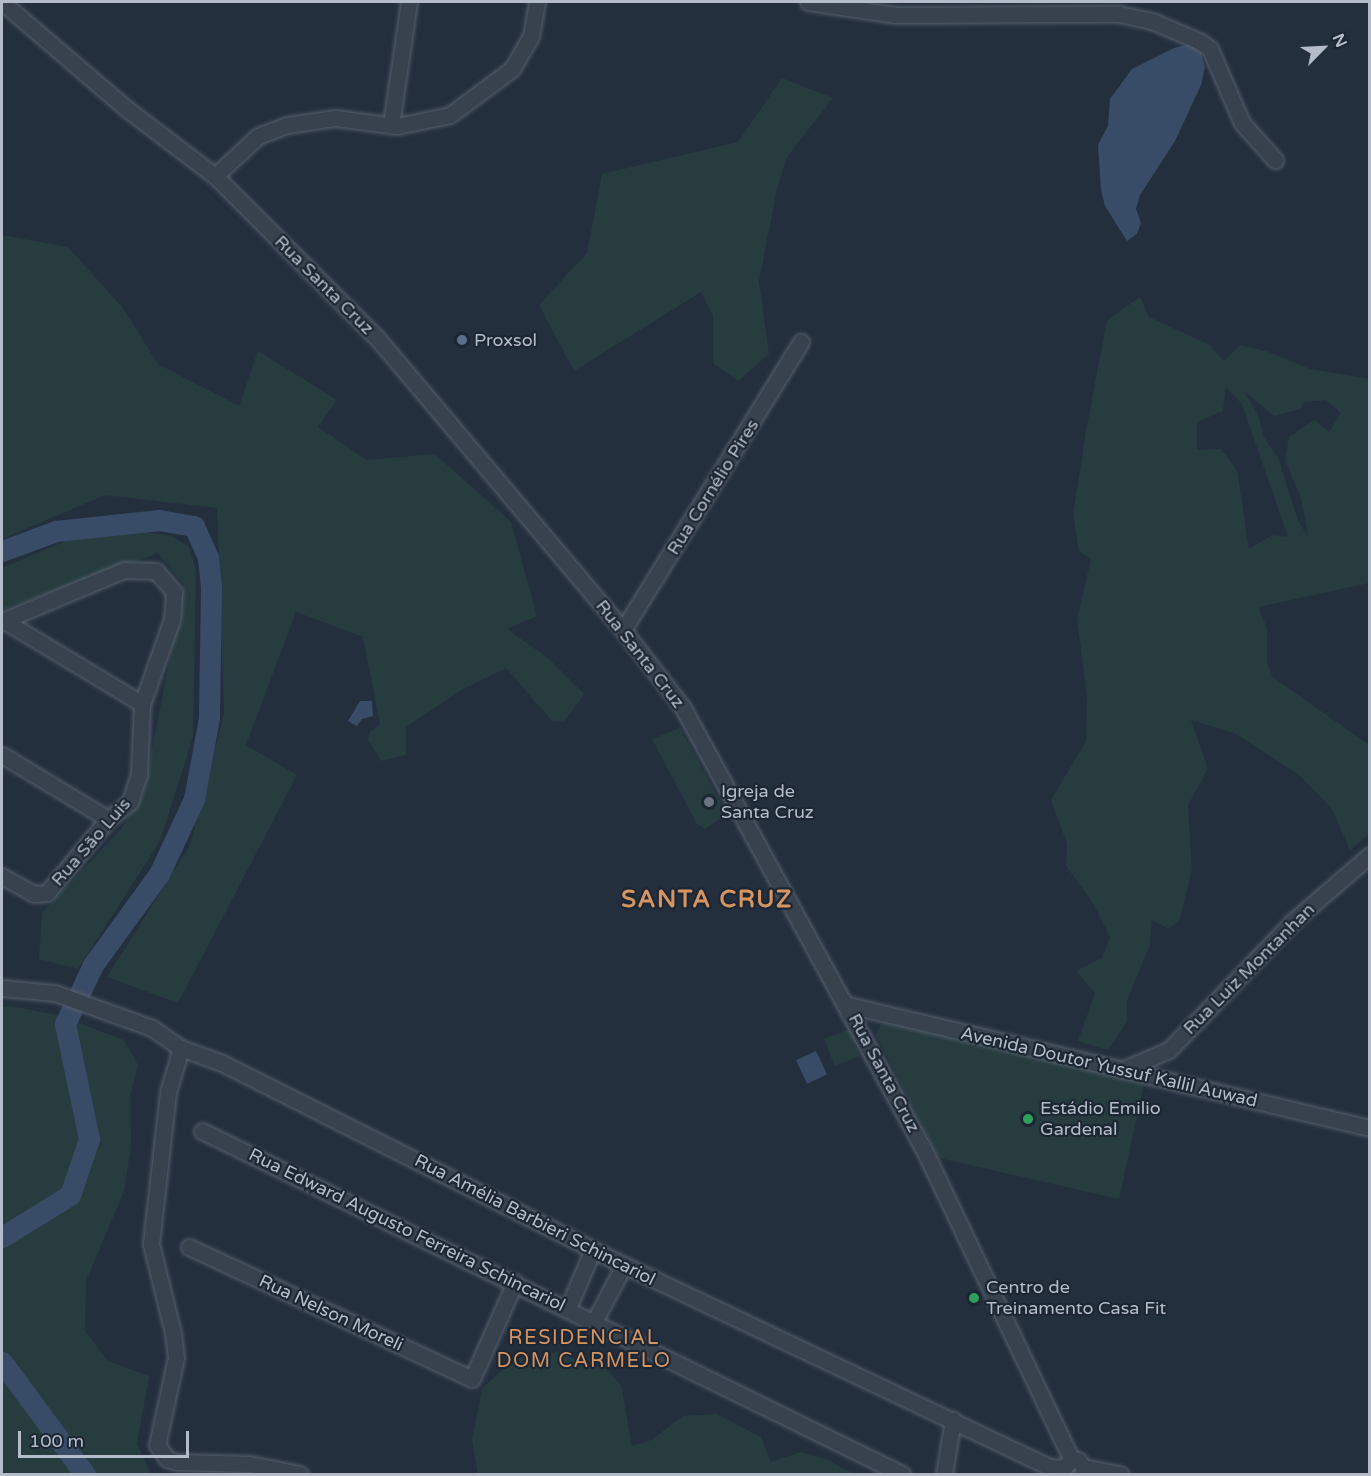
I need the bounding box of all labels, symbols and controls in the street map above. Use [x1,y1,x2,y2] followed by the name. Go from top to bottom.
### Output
[1293,18,1353,78] north arrow
[1328,31,1351,51] text: N
[270,231,378,339] street label: Rua Santa Cruz
[474,329,537,351] place label: Proxsol
[455,333,469,347] marker: Proxsol
[662,415,764,559] street label: Rua Cornélio Pires
[591,596,689,712] street label: Rua Santa Cruz
[721,781,814,824] place label: Igreja de Santa Cruz
[47,793,135,891] street label: Rua São Luis
[702,795,716,809] marker: Igreja de Santa Cruz
[621,886,793,914] district label: SANTA CRUZ
[1179,899,1319,1039] street label: Rua Luiz Montanhan
[844,1010,924,1136] street label: Rua Santa Cruz
[959,1022,1259,1112] street label: Avenida Doutor Yussuf Kallil Auwad
[1040,1098,1161,1140] place label: Estádio Emilio Gardenal
[1021,1112,1035,1126] marker: Estádio Emilio Gardenal
[245,1144,569,1316] street label: Rua Edward Augusto Ferreira Schincariol
[411,1150,659,1290] street label: Rua Amélia Barbieri Schincariol
[256,1270,406,1356] street label: Rua Nelson Moreli
[986,1277,1166,1320] place label: Centro de Treinamento Casa Fit
[967,1291,981,1305] marker: Centro de Treinamento Casa Fit
[496,1327,672,1374] district label: RESIDENCIAL DOM CARMELO
[21,1419,192,1457] scale bar
[29,1430,84,1452] text: 100 m

